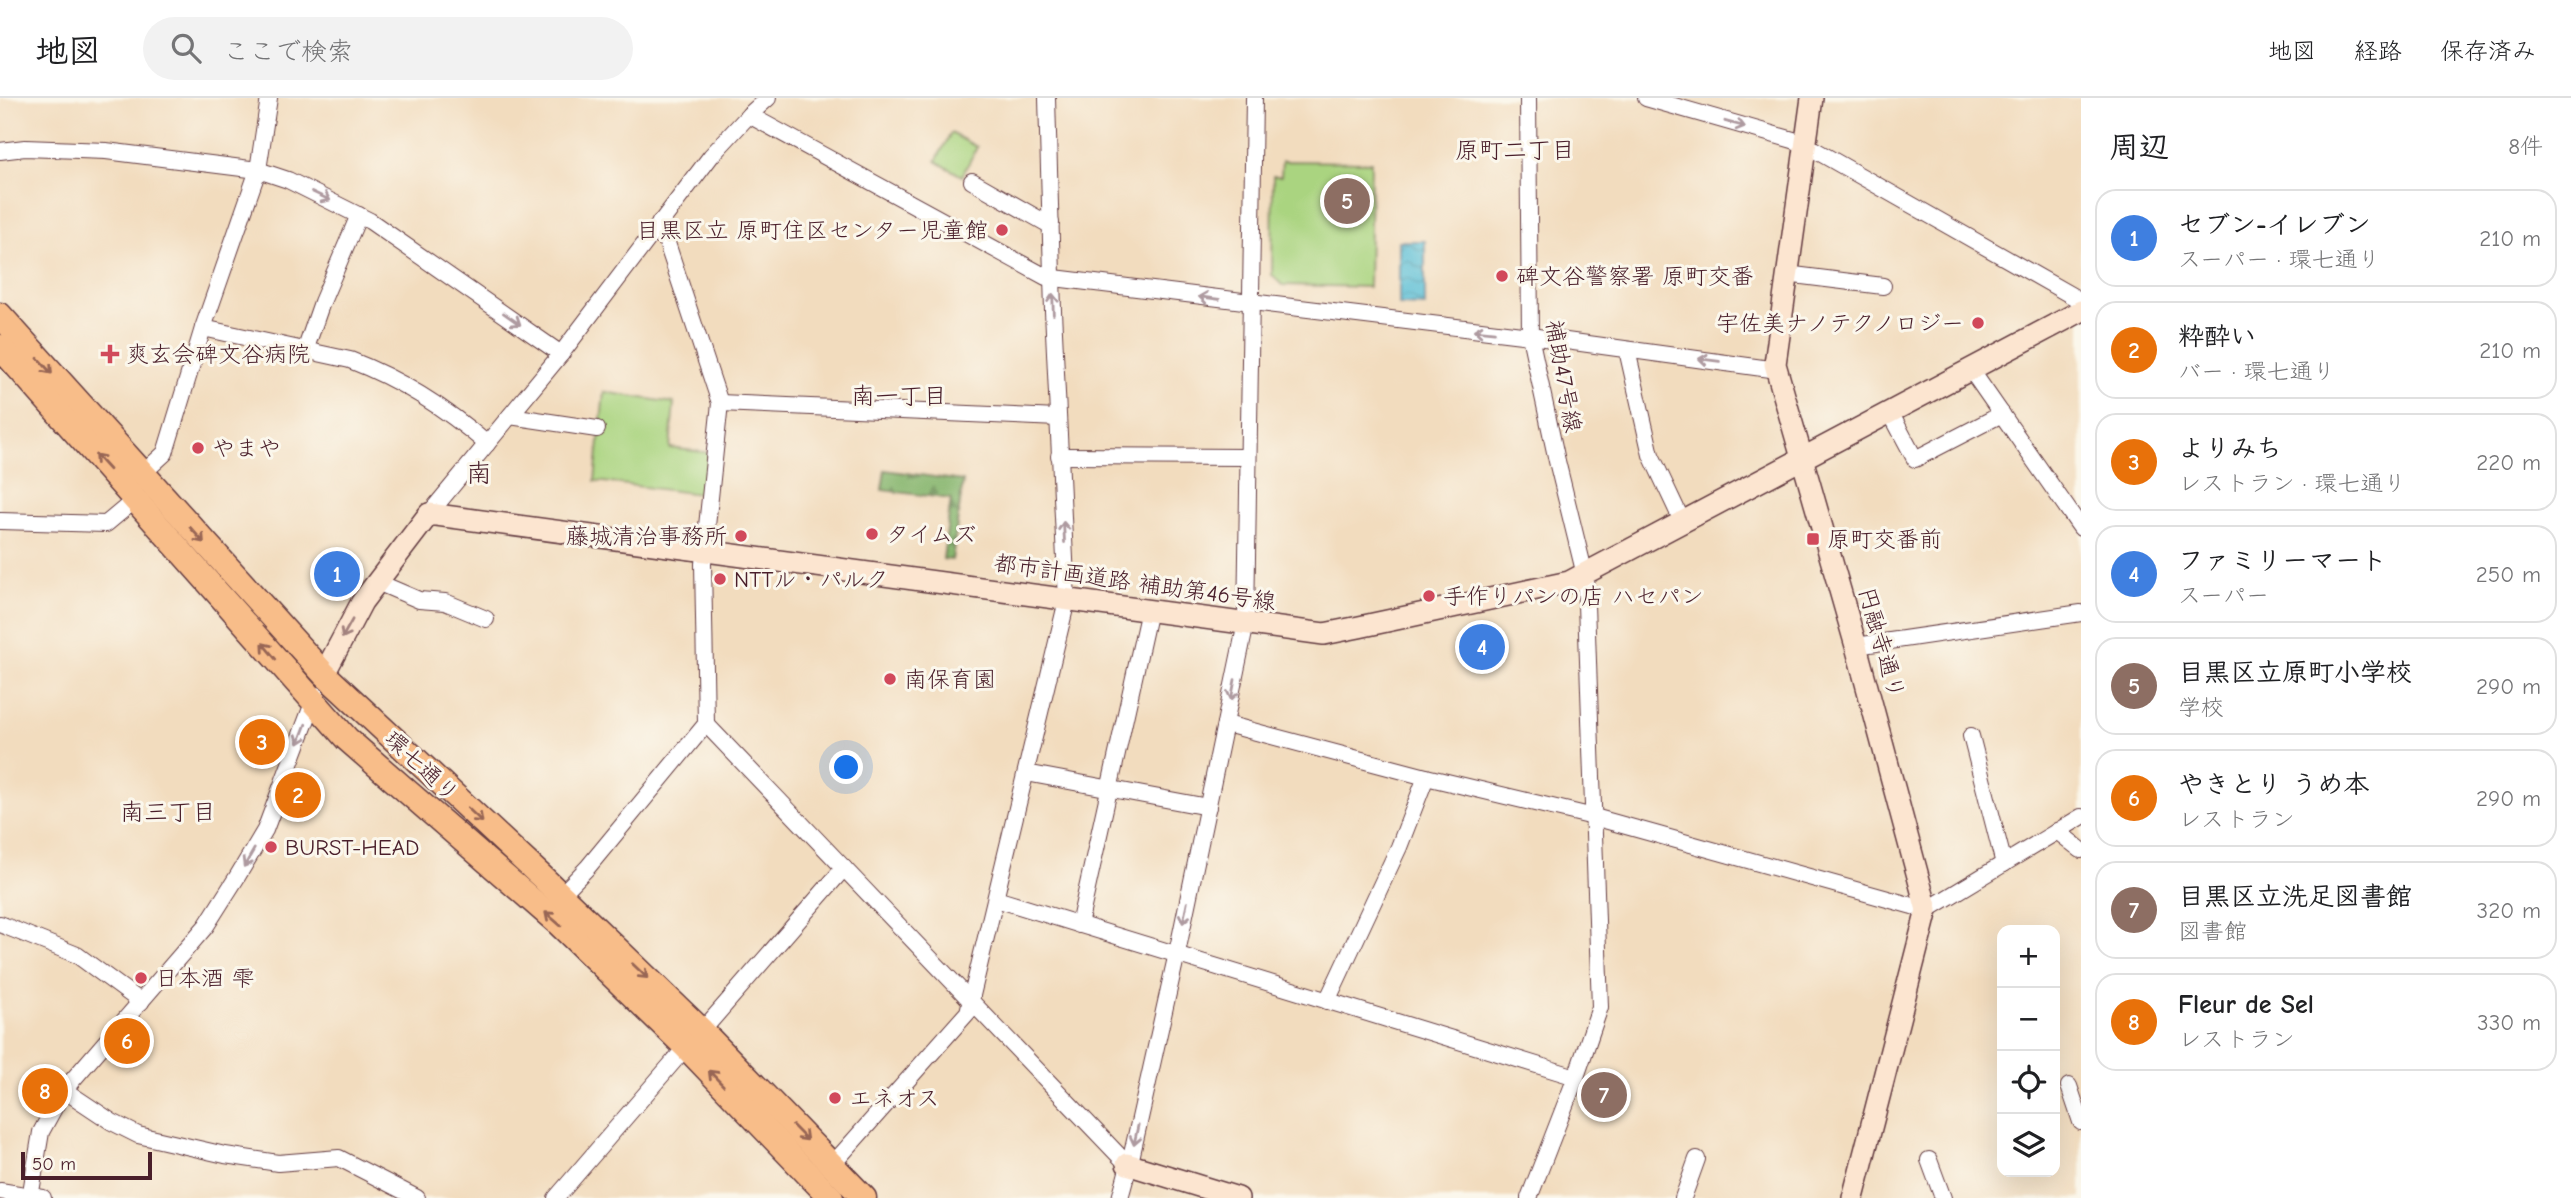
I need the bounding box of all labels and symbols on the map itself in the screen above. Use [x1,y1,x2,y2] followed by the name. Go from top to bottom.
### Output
[1724,119,1746,132] one-way arrow
[1455,136,1575,164] district label: 原町二丁目
[1324,175,1370,227] pin: 5
[310,190,331,203] one-way arrow
[636,217,988,244] place label: 目黒区立 原町住区センター児童館
[994,222,1010,238] marker: 目黒区立 原町住区センター児童館
[1516,263,1754,290] place label: 碑文谷警察署 原町交番
[1494,268,1510,284] marker: 碑文谷警察署 原町交番
[1198,291,1221,304] one-way arrow
[1047,293,1060,316] one-way arrow
[1716,310,1964,337] place label: 宇佐美ナノテクノロジー
[502,312,521,326] one-way arrow
[1970,315,1986,331] marker: 宇佐美ナノテクノロジー
[1540,318,1587,435] street label: 補助47号線
[1473,325,1495,338] one-way arrow
[126,341,310,368] place label: 爽玄会碑文谷病院
[100,344,120,364] marker: 爽玄会碑文谷病院
[1698,354,1721,367] one-way arrow
[37,357,53,375] one-way arrow
[851,382,947,410] district label: 南一丁目
[212,435,281,462] place label: やまや
[190,440,206,456] marker: やまや
[95,453,111,471] one-way arrow
[466,459,492,489] district label: 南
[886,521,976,548] place label: タイムズ
[1057,521,1070,544] one-way arrow
[566,523,727,550] place label: 藤城清治事務所
[189,526,206,543] one-way arrow
[864,526,880,542] marker: タイムズ
[1827,526,1942,553] place label: 原町交番前
[733,528,749,544] marker: 藤城清治事務所
[1805,531,1821,547] marker: 原町交番前
[314,548,360,600] pin: 1
[992,549,1278,616] street label: 都市計画道路 補助第46号線
[734,566,889,593] place label: NTTル・パルク
[712,571,728,587] marker: NTTル・パルク
[1443,583,1704,610] place label: 手作りパンの店 ハセパン
[1853,584,1910,702] street label: 円融寺通り
[1421,588,1437,604] marker: 手作りパンの店 ハセパン
[340,619,354,639] one-way arrow
[1459,621,1505,673] pin: 4
[261,642,277,660] one-way arrow
[904,666,996,693] place label: 南保育園
[882,671,898,687] marker: 南保育園
[1225,678,1239,701] one-way arrow
[239,716,285,768] pin: 3
[295,723,307,745] one-way arrow
[379,725,465,808] street label: 環七通り
[829,750,863,784] your location
[275,769,321,821] pin: 2
[120,798,216,826] district label: 南三丁目
[466,806,483,823] one-way arrow
[285,834,420,861] place label: BURST-HEAD
[263,839,279,855] marker: BURST-HEAD
[241,847,255,867] one-way arrow
[1178,901,1192,924] one-way arrow
[545,911,563,927] one-way arrow
[631,963,648,980] one-way arrow
[155,965,255,992] place label: 日本酒 雫
[133,970,149,986] marker: 日本酒 雫
[104,1015,150,1067] pin: 6
[22,1065,68,1117] pin: 8
[1581,1069,1627,1121] pin: 7
[707,1070,724,1087] one-way arrow
[849,1085,940,1112] place label: エネオス
[827,1090,843,1106] marker: エネオス
[1129,1123,1143,1146] one-way arrow
[791,1124,808,1141] one-way arrow
[21,1149,152,1181] scale bar

